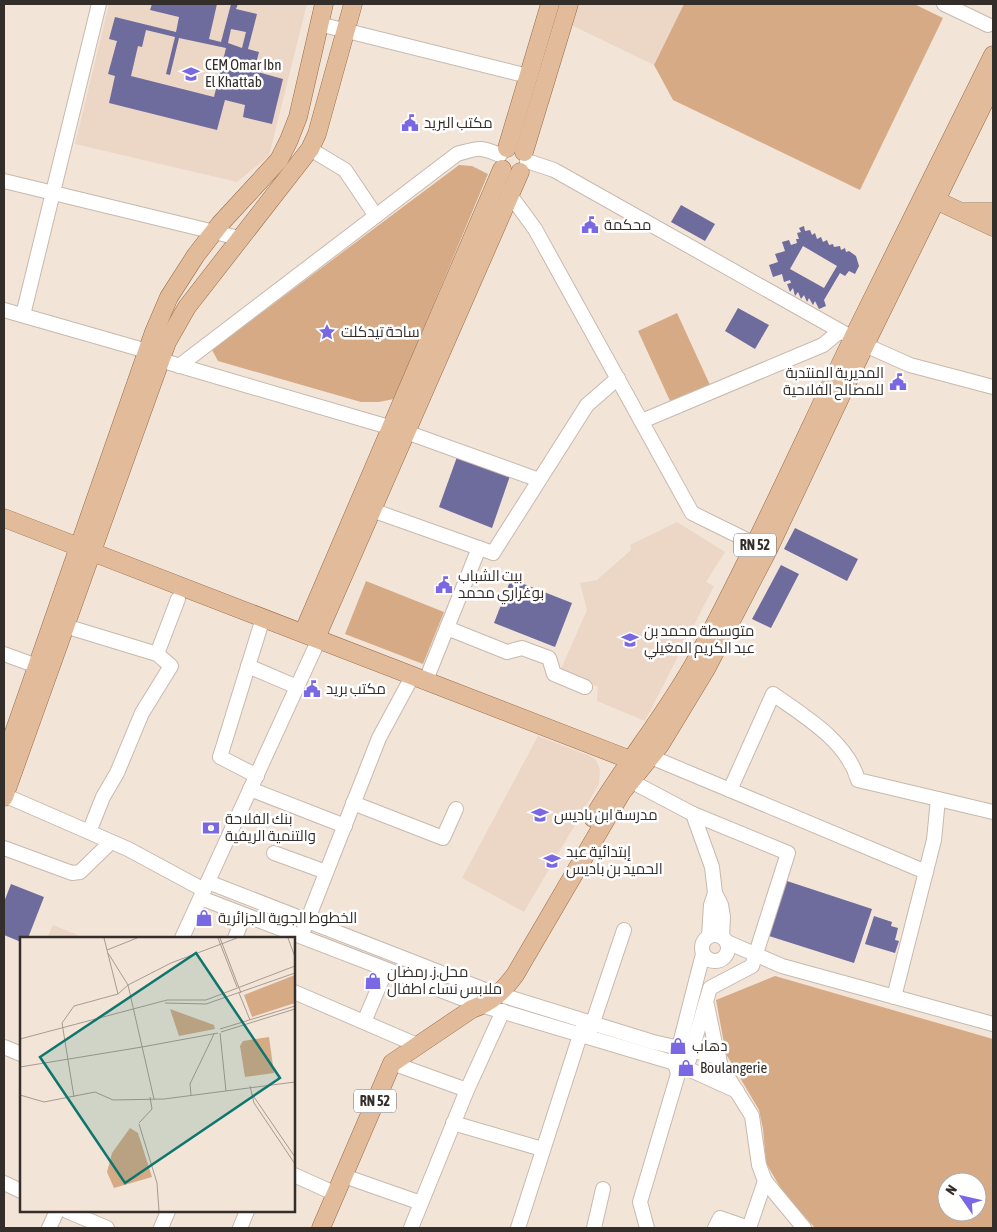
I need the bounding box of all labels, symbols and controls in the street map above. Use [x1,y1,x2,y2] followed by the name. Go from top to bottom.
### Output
[205,56,281,90] place label: CEM Omar Ibn El Khattab
[181,64,201,84] school or university icon: CEM Omar Ibn El Khattab
[400,113,420,133] public building icon: مكتب البريد
[424,114,493,132] place label: مكتب البريد
[580,215,600,235] public building icon: محكمة
[604,216,651,233] place label: محكمة
[317,322,337,342] place icon: ساحة تيدكلت
[341,323,420,340] place label: ساحة تيدكلت
[783,364,884,401] place label: المديرية المنتدبة للمصالح الفلاحية
[888,372,908,392] public building icon: المديرية المنتدبة للمصالح الفلاحية
[734,534,776,556] road number: RN 52
[458,567,544,605] place label: بيت الشباب بوغراري محمد
[434,575,454,595] public building icon: بيت الشباب بوغراري محمد
[644,622,755,660] place label: متوسطة محمد بن عبد الكريم المغيلي
[620,630,640,650] school or university icon: متوسطة محمد بن عبد الكريم المغيلي
[302,679,322,699] public building icon: مكتب بريد
[326,680,386,698] place label: مكتب بريد
[530,805,550,825] school or university icon: مدرسة ابن باديس
[554,806,658,825] place label: مدرسة ابن باديس
[225,810,316,845] place label: بنك الفلاحة والتنمية الريفية
[201,818,221,838] bank icon: بنك الفلاحة والتنمية الريفية
[566,843,663,879] place label: إبتدائية عبد الحميد بن باديس
[542,851,562,871] school or university icon: إبتدائية عبد الحميد بن باديس
[194,908,214,928] shop icon: الخطوط الجوية الجزائرية
[218,909,357,927] place label: الخطوط الجوية الجزائرية
[20,937,295,1212] inset map
[387,963,502,999] place label: محل.ز. رمضان ملابس نساء اطفال
[363,971,383,991] shop icon: محل.ز. رمضان ملابس نساء اطفال
[668,1036,688,1056] shop icon: دهاب
[692,1037,727,1054] place label: دهاب
[676,1058,696,1078] shop icon: Boulangerie
[700,1059,767,1076] place label: Boulangerie
[354,1090,396,1112] road number: RN 52
[937,1172,987,1222] north arrow
[942,1182,960,1198] text: N

